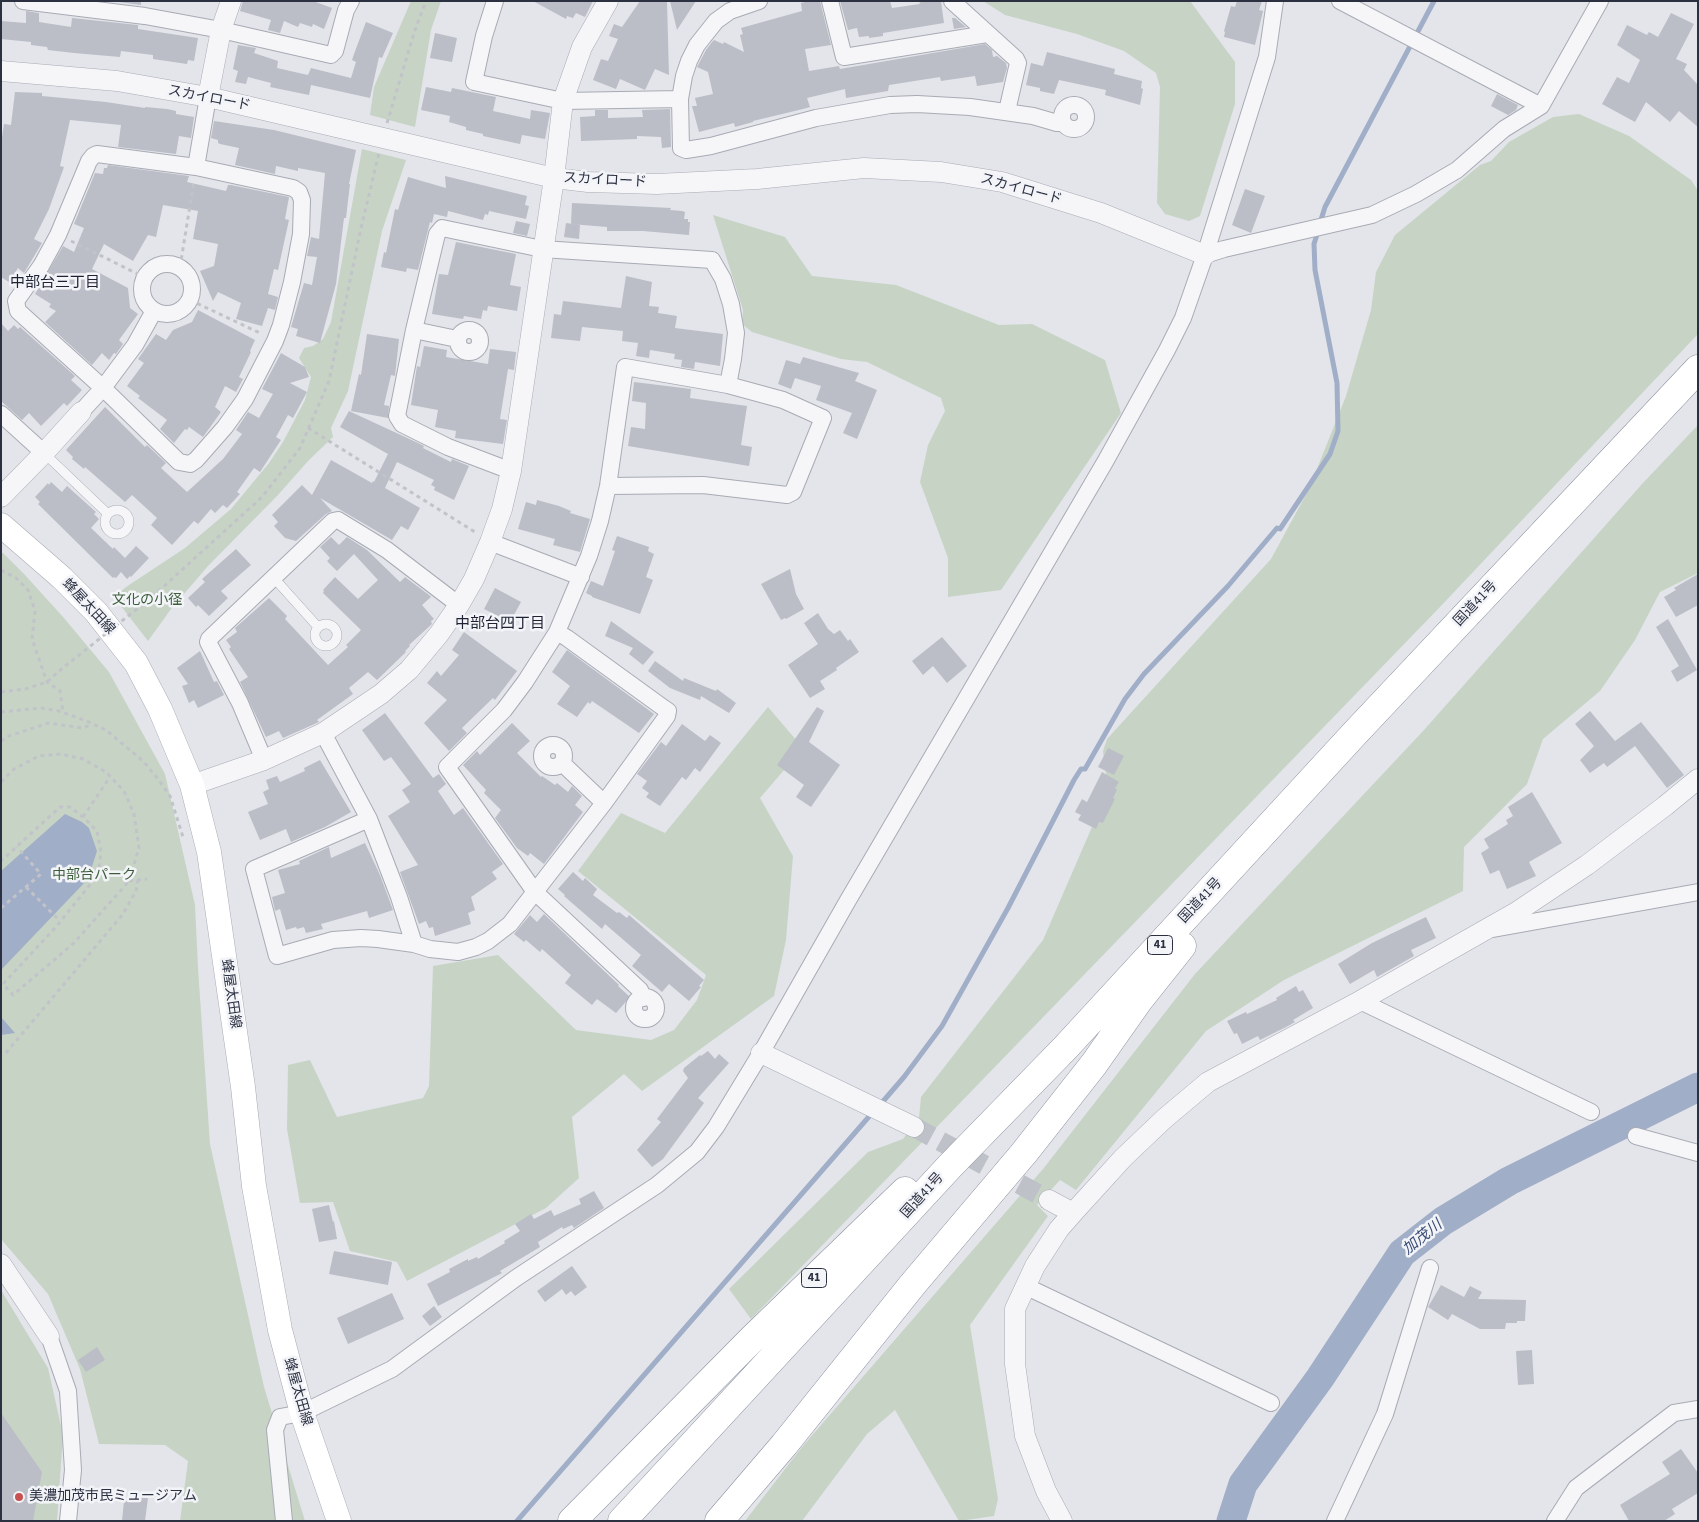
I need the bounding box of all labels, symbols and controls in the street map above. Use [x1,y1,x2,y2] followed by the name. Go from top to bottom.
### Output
[166,83,252,115] street label: スカイロード
[563,170,647,192] street label: スカイロード
[978,171,1064,209] street label: スカイロード
[10,275,100,293] district label: 中部台三丁目
[58,576,118,638] street label: 蜂屋太田線
[1451,578,1501,630] street label: 国道41号
[112,593,182,609] park label: 文化の小径
[455,616,545,634] district label: 中部台四丁目
[52,868,136,884] park label: 中部台パーク
[1176,875,1226,927] street label: 国道41号
[1148,936,1172,954] road number: 41
[217,958,243,1030] street label: 蜂屋太田線
[898,1170,948,1222] street label: 国道41号
[1400,1217,1446,1259] water label: 加茂川
[802,1268,826,1288] road number: 41
[279,1356,315,1428] street label: 蜂屋太田線
[29,1489,197,1505] place label: 美濃加茂市民ミュージアム
[13,1491,25,1503] marker: 美濃加茂市民ミュージアム

